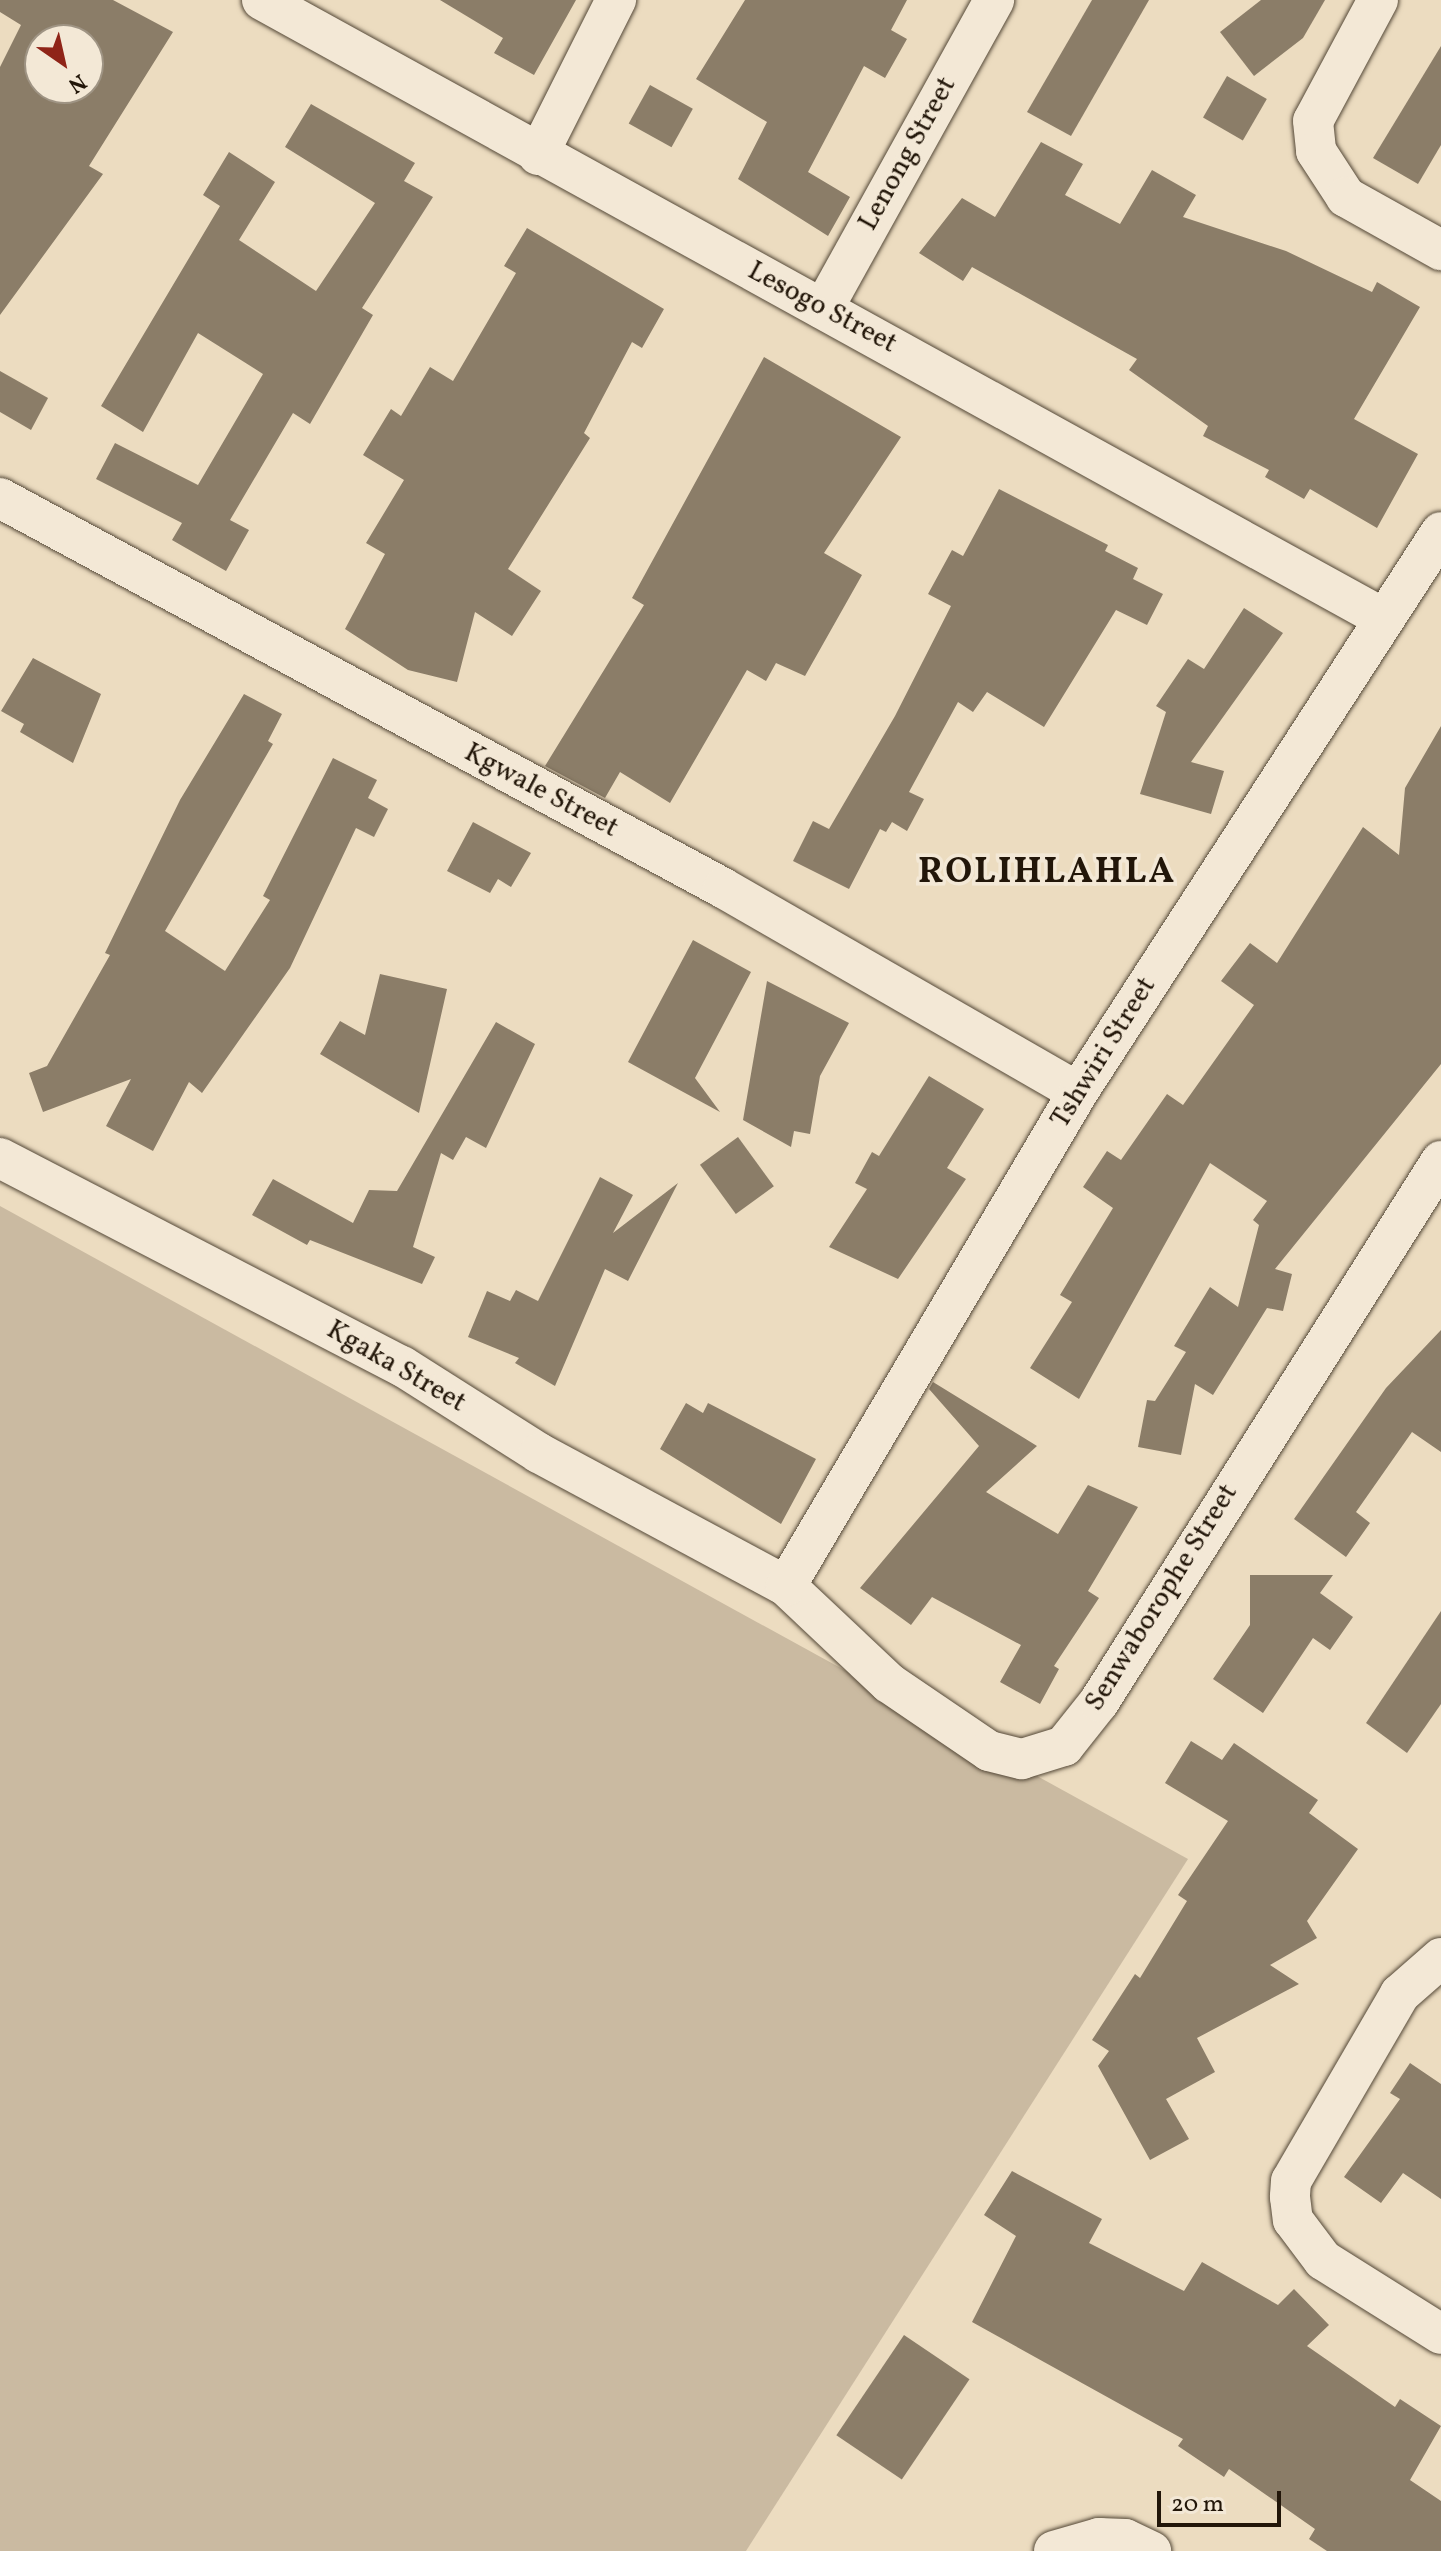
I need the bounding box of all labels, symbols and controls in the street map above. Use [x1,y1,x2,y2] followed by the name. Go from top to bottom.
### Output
[24,24,104,104] north arrow
[61,65,92,100] text: N
[852,71,964,237] street label: Lenong Street
[742,255,902,361] street label: Lesogo Street
[458,736,624,846] street label: Kgwale Street
[918,852,1176,896] district label: ROLIHLAHLA
[1044,971,1164,1135] street label: Tshwiri Street
[320,1314,472,1420] street label: Kgaka Street
[1078,1478,1246,1718] street label: Senwaborophe Street
[1161,2475,1285,2525] scale bar
[1171,2488,1224,2522] text: 20 m

